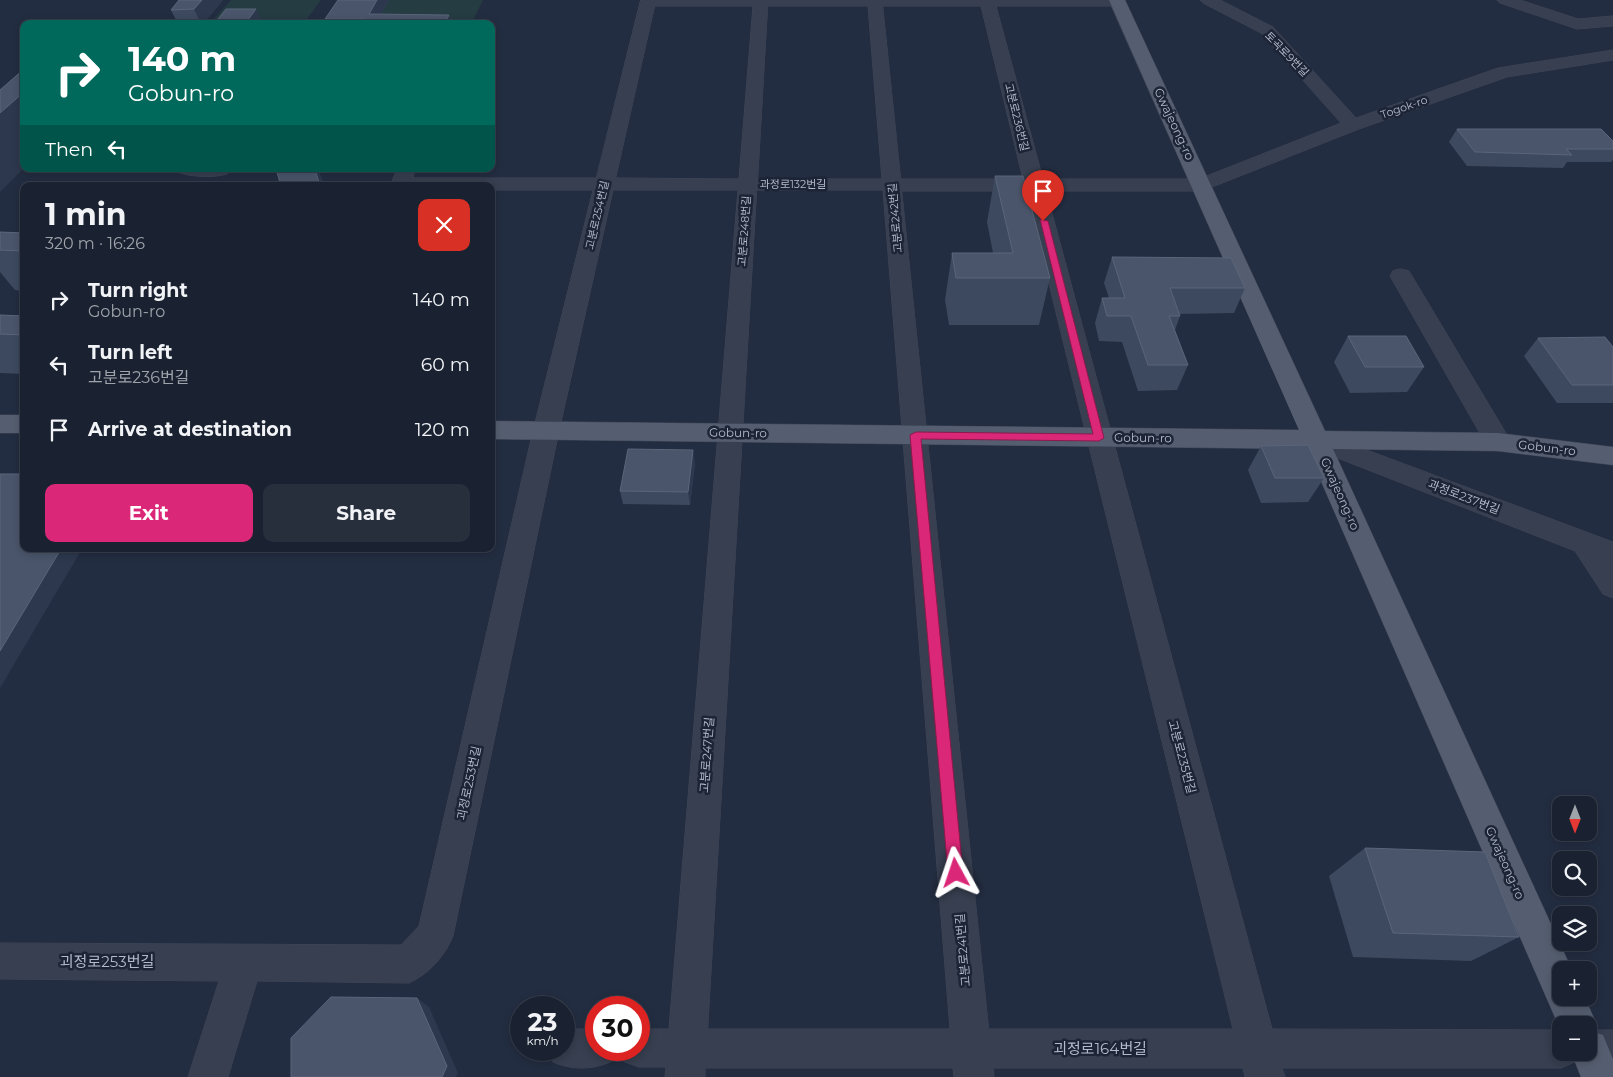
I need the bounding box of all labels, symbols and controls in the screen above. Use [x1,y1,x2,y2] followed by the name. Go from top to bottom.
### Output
[1262,29,1312,79] street label: 토곡로9번길
[128,37,236,80] text: 140 m
[45,40,110,105] icon: right
[128,80,234,107] text: Gobun-ro
[1002,81,1032,153] street label: 고분로236번길
[1151,85,1198,162] street label: Gwajeong-ro
[1379,92,1429,122] street label: Togok-ro
[103,135,131,163] icon: left
[45,138,93,161] text: Then
[1022,170,1064,221] pin
[760,177,826,191] street label: 과정로132번길
[1029,177,1057,205] icon: arrive
[582,179,612,251] street label: 고분로254번길
[885,182,905,254] street label: 고분로242번길
[735,195,753,267] street label: 고분로248번길
[45,196,126,233] text: 1 min
[418,199,470,251] button: close
[45,234,145,253] text: 320 m · 16:26
[88,279,188,302] text: Turn right
[45,286,73,314] icon: right
[413,288,470,311] text: 140 m
[88,302,165,321] text: Gobun-ro
[88,341,173,364] text: Turn left
[45,351,73,379] icon: left
[421,353,470,376] text: 60 m
[88,368,189,387] text: 고분로236번길
[45,416,73,444] icon: arrive
[88,418,292,441] text: Arrive at destination
[415,418,470,441] text: 120 m
[709,424,767,441] street label: Gobun-ro
[1114,429,1172,446] street label: Gobun-ro
[1517,437,1577,458] street label: Gobun-ro
[1318,455,1363,532] street label: Gwajeong-ro
[1426,476,1502,517] street label: 과정로237번길
[45,484,253,542] button: Exit
[263,484,470,542] button: Share
[696,716,717,793] street label: 고분로247번길
[1165,718,1199,795] street label: 고분로235번길
[453,744,484,821] street label: 괴정로253번길
[1552,796,1598,841] north arrow
[1552,796,1597,1061] map controls
[1483,824,1528,901] street label: Gwajeong-ro
[929,846,981,898] position arrow
[1552,851,1597,896] button: search
[1552,906,1597,951] button: layers
[952,913,973,987] street label: 고분로241번길
[60,952,154,971] street label: 괴정로253번길
[1552,961,1597,1006] button: +
[585,996,650,1061] speed limit sign: 30
[528,1007,557,1037] text: 23
[1552,1016,1597,1061] button: −
[526,1033,559,1048] text: km/h
[1053,1039,1147,1058] street label: 괴정로164번길

